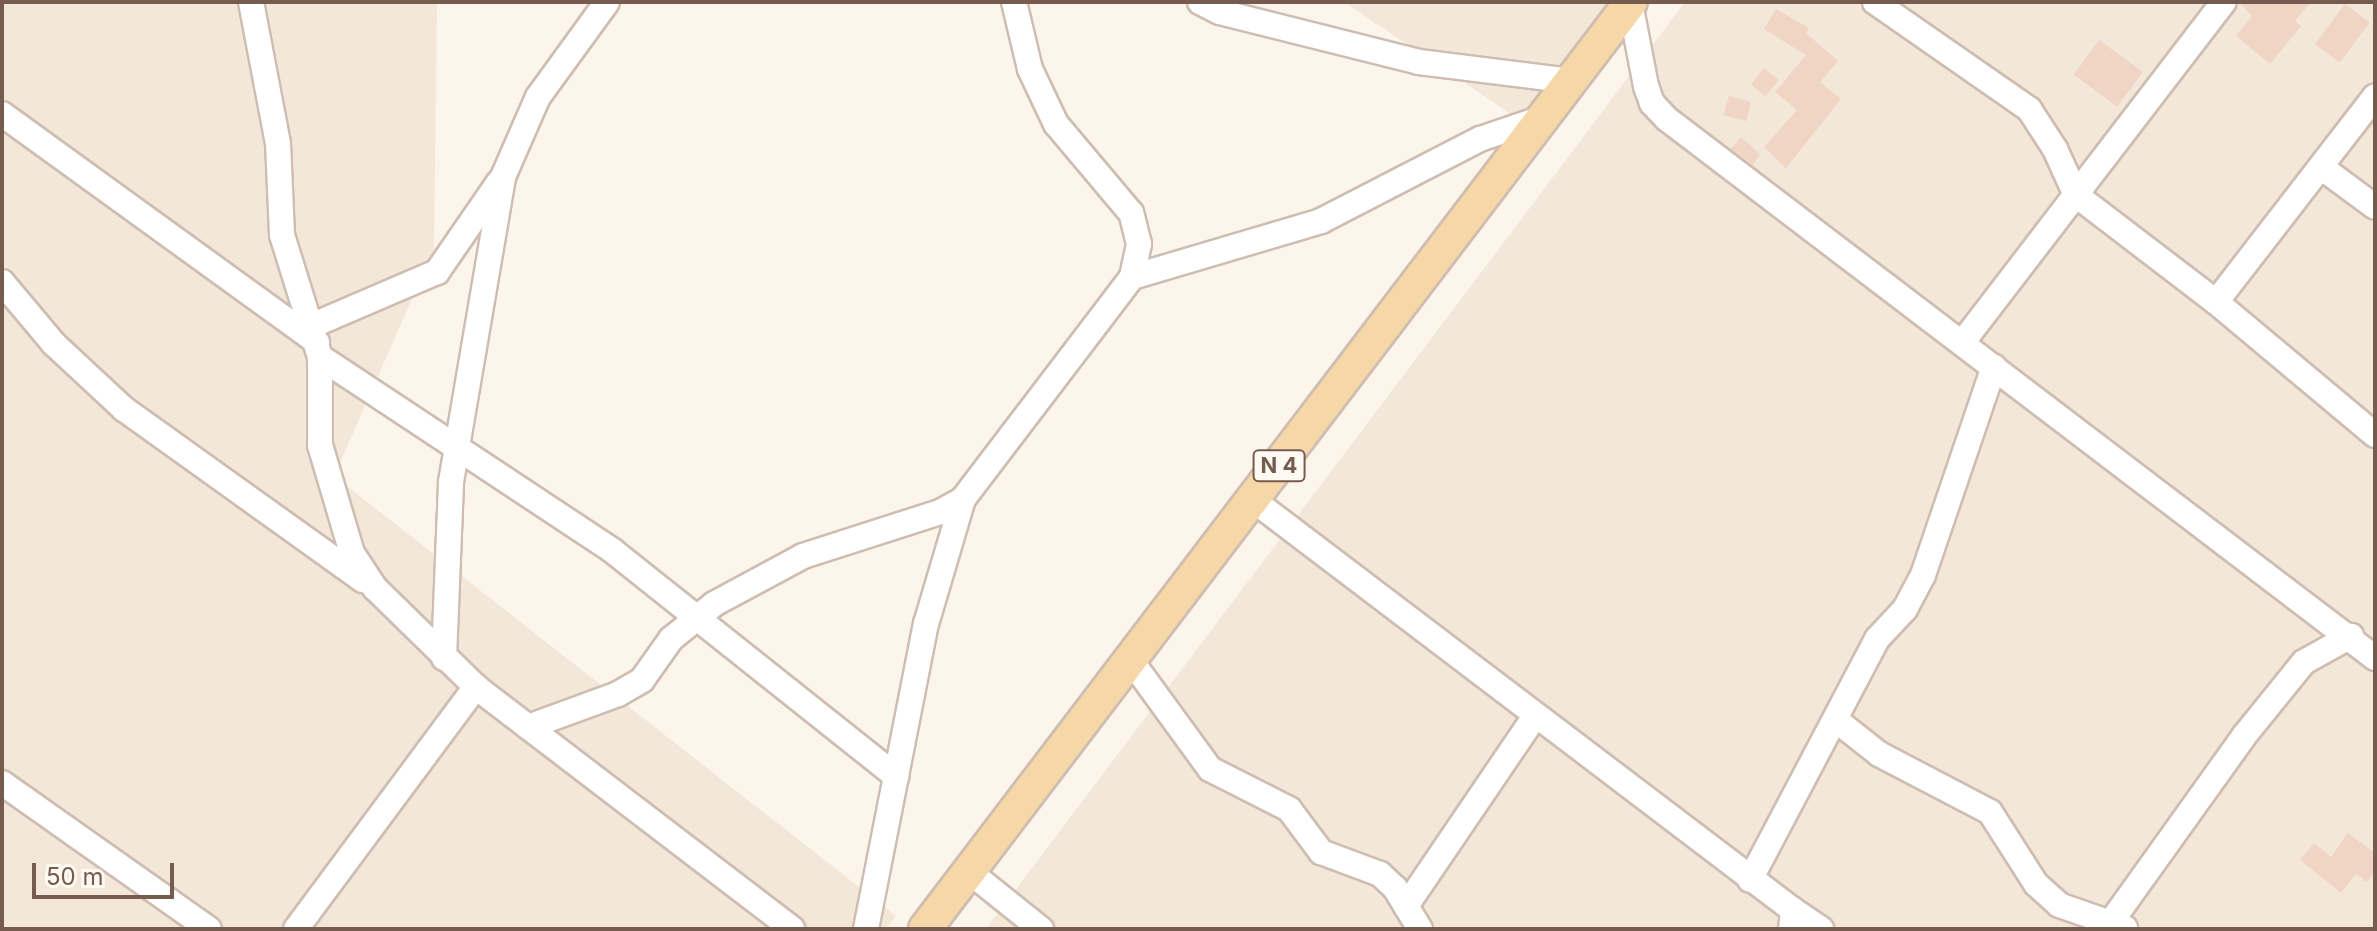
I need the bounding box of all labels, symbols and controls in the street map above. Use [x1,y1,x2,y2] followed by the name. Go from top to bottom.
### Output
[1251,448,1307,484] road number: N 4
[36,847,178,897] scale bar
[46,862,104,891] text: 50 m

